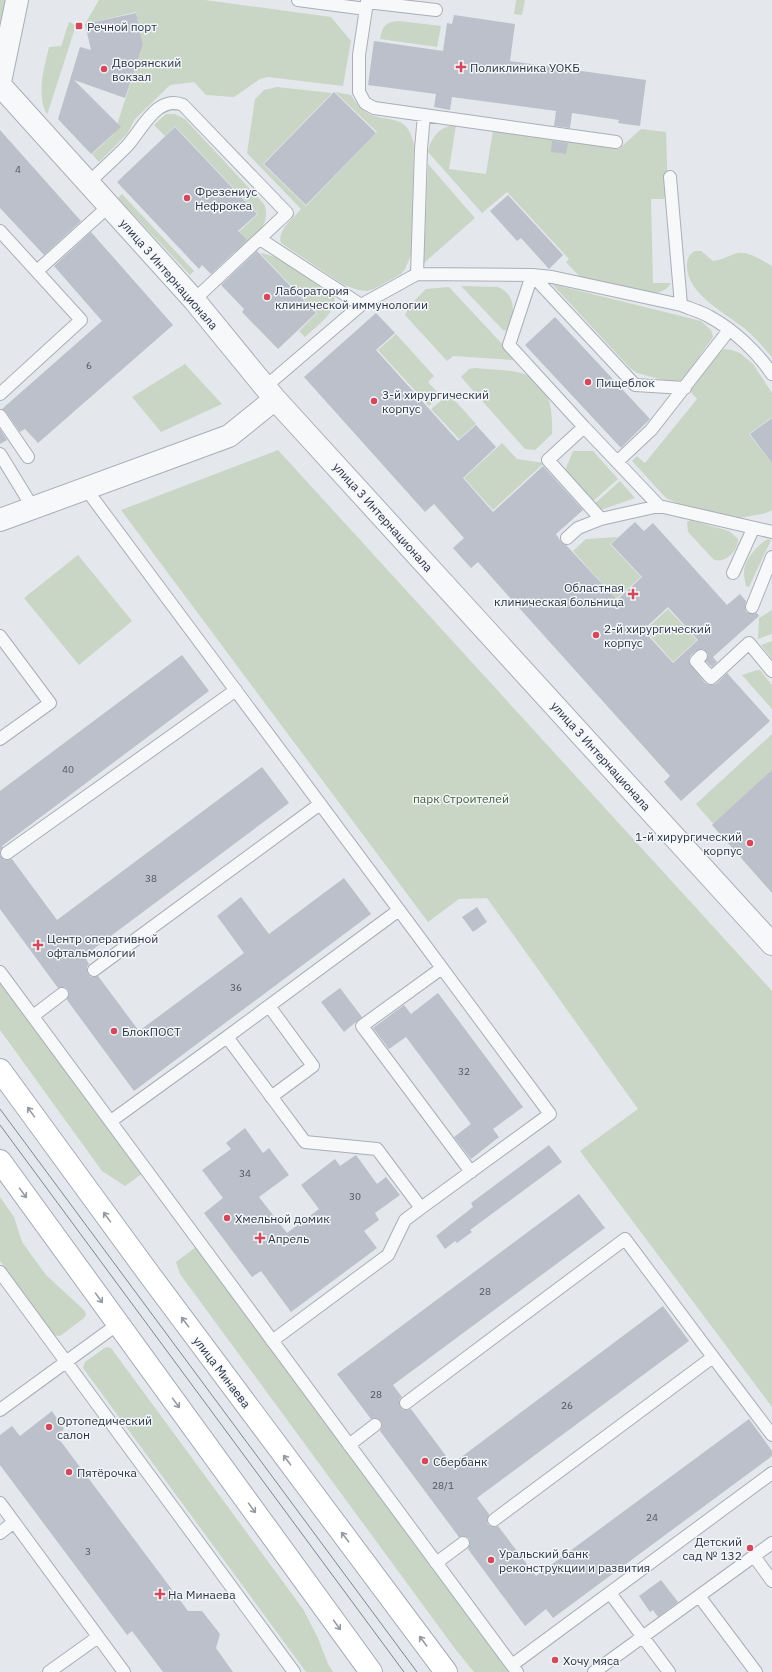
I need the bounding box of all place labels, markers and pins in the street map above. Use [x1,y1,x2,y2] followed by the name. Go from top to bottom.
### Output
[87,19,157,34] place label: Речной порт
[74,21,84,31] marker: Речной порт
[112,55,181,84] place label: Дворянский вокзал
[470,60,580,75] place label: Поликлиника УОКБ
[455,61,467,73] marker: Поликлиника УОКБ
[99,64,109,74] marker: Дворянский вокзал
[195,184,257,213] place label: Фрезениус Нефрокеа
[182,193,192,203] marker: Фрезениус Нефрокеа
[275,283,428,312] place label: Лаборатория клинической иммунологии
[262,292,272,302] marker: Лаборатория клинической иммунологии
[596,375,655,390] place label: Пищеблок
[583,377,593,387] marker: Пищеблок
[382,387,489,416] place label: 3-й хирургический корпус
[369,396,379,406] marker: 3-й хирургический корпус
[494,580,625,609] place label: Областная клиническая больница
[627,588,639,600] marker: Областная клиническая больница
[604,621,711,650] place label: 2-й хирургический корпус
[591,630,601,640] marker: 2-й хирургический корпус
[635,829,742,858] place label: 1-й хирургический корпус
[745,838,755,848] marker: 1-й хирургический корпус
[47,931,158,960] place label: Центр оперативной офтальмологии
[32,939,44,951] marker: Центр оперативной офтальмологии
[122,1024,181,1039] place label: БлокПОСТ
[109,1026,119,1036] marker: БлокПОСТ
[235,1211,330,1226] place label: Хмельной домик
[222,1213,232,1223] marker: Хмельной домик
[268,1231,309,1246] place label: Апрель
[255,1233,265,1243] marker: Апрель
[57,1413,152,1442] place label: Ортопедический салон
[44,1422,54,1432] marker: Ортопедический салон
[433,1454,488,1469] place label: Сбербанк
[420,1456,430,1466] marker: Сбербанк
[77,1465,137,1480] place label: Пятёрочка
[64,1467,74,1477] marker: Пятёрочка
[683,1534,742,1563] place label: Детский сад № 132
[745,1543,755,1553] marker: Детский сад № 132
[499,1546,650,1575] place label: Уральский банк реконструкции и развития
[486,1555,496,1565] marker: Уральский банк реконструкции и развития
[168,1587,236,1602] place label: На Минаева
[155,1589,165,1599] marker: На Минаева
[563,1653,620,1668] place label: Хочу мяса
[550,1655,560,1665] marker: Хочу мяса

